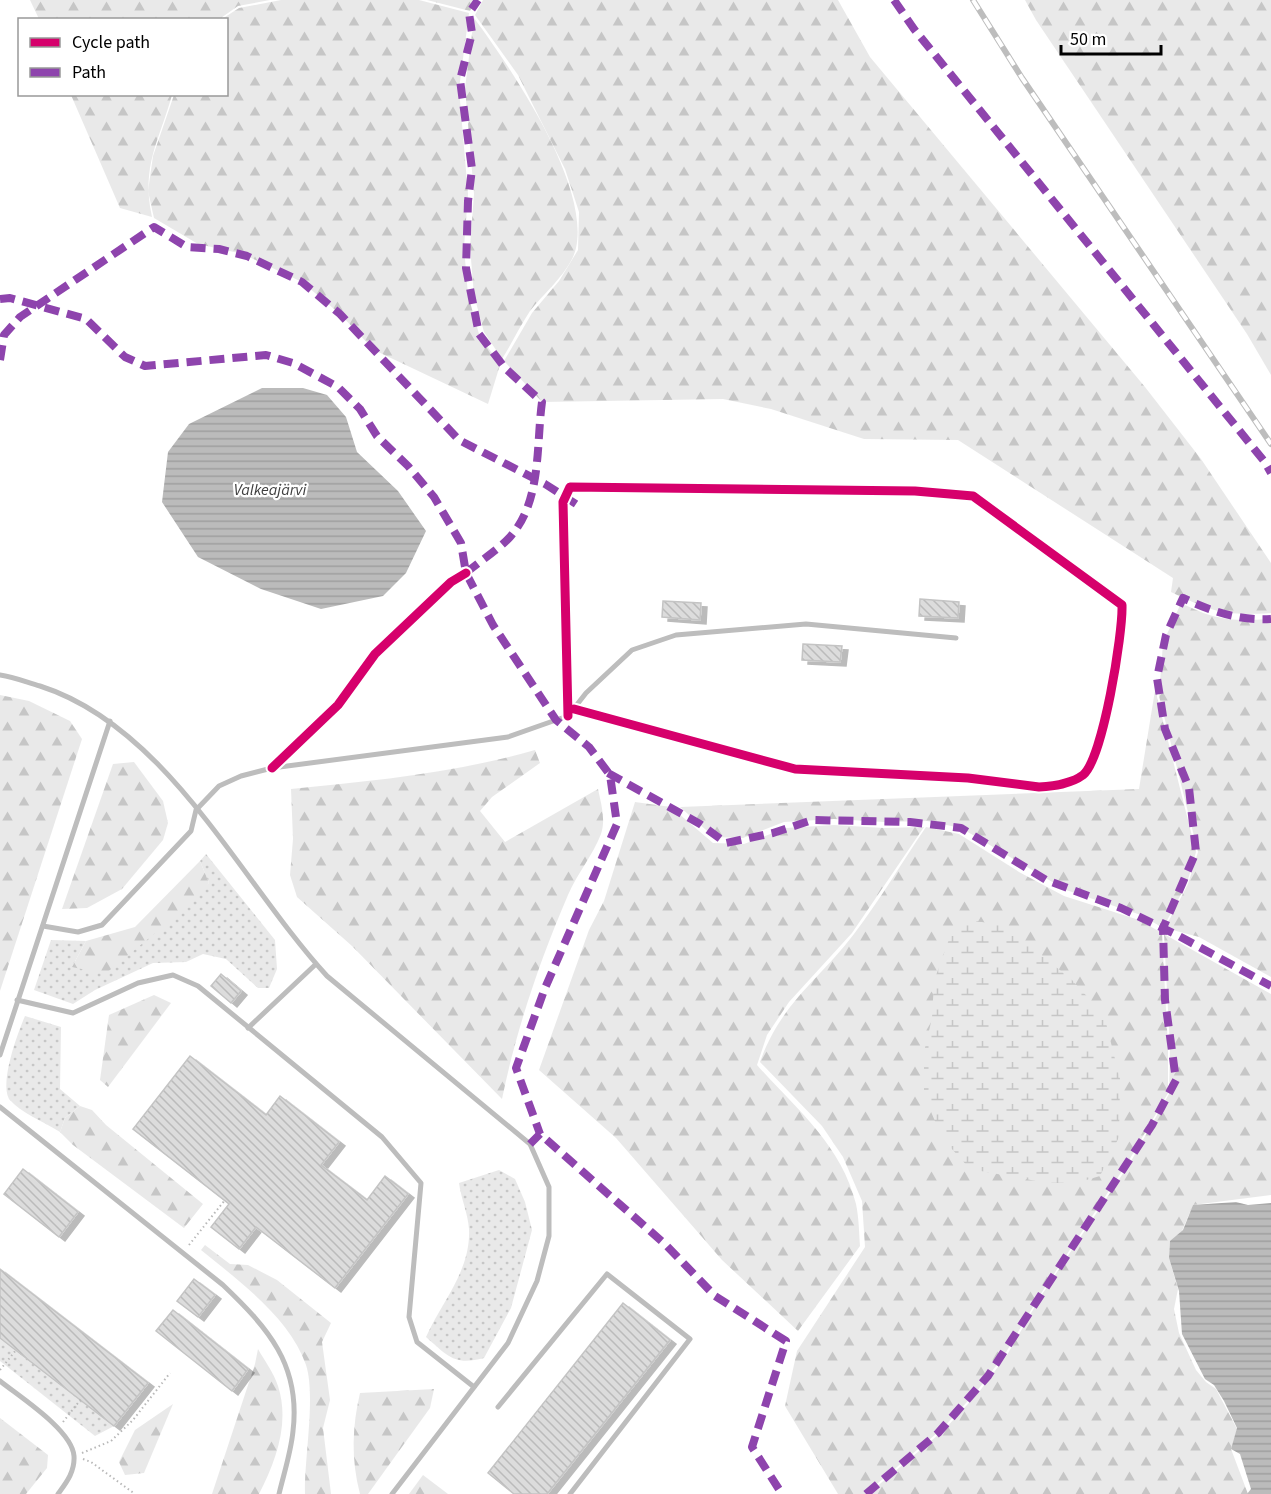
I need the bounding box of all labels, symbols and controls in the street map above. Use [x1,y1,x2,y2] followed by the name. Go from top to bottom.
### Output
[18,18,228,96] legend
[1061,18,1162,56] scale bar
[1070,27,1106,52] text: 50 m
[72,30,150,55] text: Cycle path
[72,60,106,85] text: Path
[234,479,306,501] water label: Valkeajärvi

